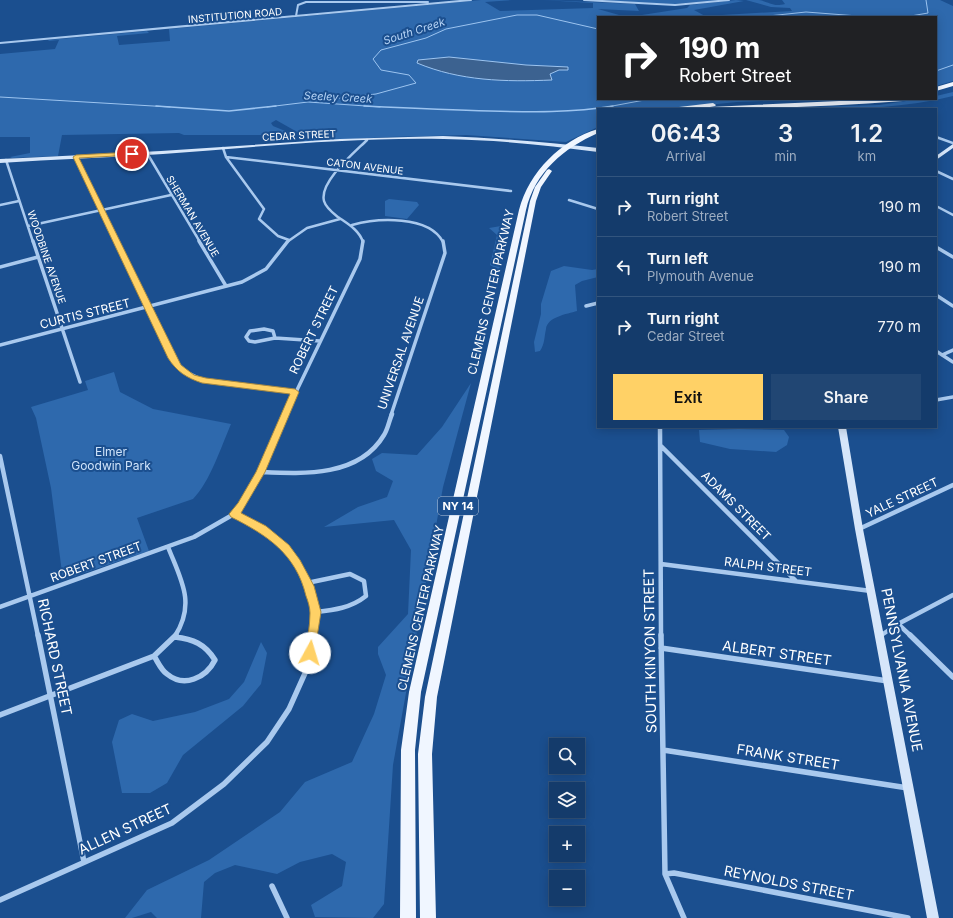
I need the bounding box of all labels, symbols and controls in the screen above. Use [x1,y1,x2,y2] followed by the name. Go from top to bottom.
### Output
[187,5,283,25] street label: INSTITUTION ROAD
[381,14,448,48] water label: South Creek
[679,31,760,65] text: 190 m
[613,32,665,84] icon: right
[679,65,791,86] text: Robert Street
[303,88,374,106] water label: Seeley Creek
[651,119,721,148] text: 06:43
[778,119,793,148] text: 3
[850,119,883,148] text: 1.2
[262,127,336,143] street label: CEDAR STREET
[115,137,149,171] pin
[121,143,143,165] icon: arrive
[666,148,706,164] text: Arrival
[775,148,797,164] text: min
[858,148,876,164] text: km
[326,155,404,177] street label: CATON AVENUE
[164,173,222,259] street label: SHERMAN AVENUE
[647,189,719,208] text: Turn right
[613,196,635,218] icon: right
[879,197,921,216] text: 190 m
[464,208,517,376] street label: CLEMENS CENTER PARKWAY
[647,208,728,224] text: Robert Street
[25,209,69,305] street label: WOODBINE AVENUE
[647,249,708,268] text: Turn left
[613,256,635,278] icon: left
[879,257,921,276] text: 190 m
[647,268,754,284] text: Plymouth Avenue
[286,283,341,376] street label: ROBERT STREET
[374,294,427,411] street label: UNIVERSAL AVENUE
[38,295,132,332] street label: CURTIS STREET
[647,309,719,328] text: Turn right
[613,316,635,338] icon: right
[877,317,921,336] text: 770 m
[647,328,725,344] text: Cedar Street
[613,374,763,420] button: Exit
[771,374,921,420] button: Share
[71,444,151,473] park label: Elmer Goodwin Park
[699,468,774,544] street label: ADAMS STREET
[863,474,941,521] street label: YALE STREET
[438,497,478,515] road number: NY 14
[394,524,447,692] street label: CLEMENS CENTER PARKWAY
[48,538,144,585] street label: ROBERT STREET
[723,554,813,579] street label: RALPH STREET
[640,569,659,733] street label: SOUTH KINYON STREET
[878,587,927,753] street label: PENNSYLVANIA AVENUE
[35,597,76,717] street label: RICHARD STREET
[289,632,331,674] position arrow
[721,636,833,669] street label: ALBERT STREET
[549,738,585,906] map controls
[549,738,585,774] button: search
[736,740,841,773] street label: FRANK STREET
[549,782,585,818] button: layers
[75,799,174,858] street label: ALLEN STREET
[549,826,585,862] button: +
[723,862,856,903] street label: REYNOLDS STREET
[549,870,585,906] button: −

